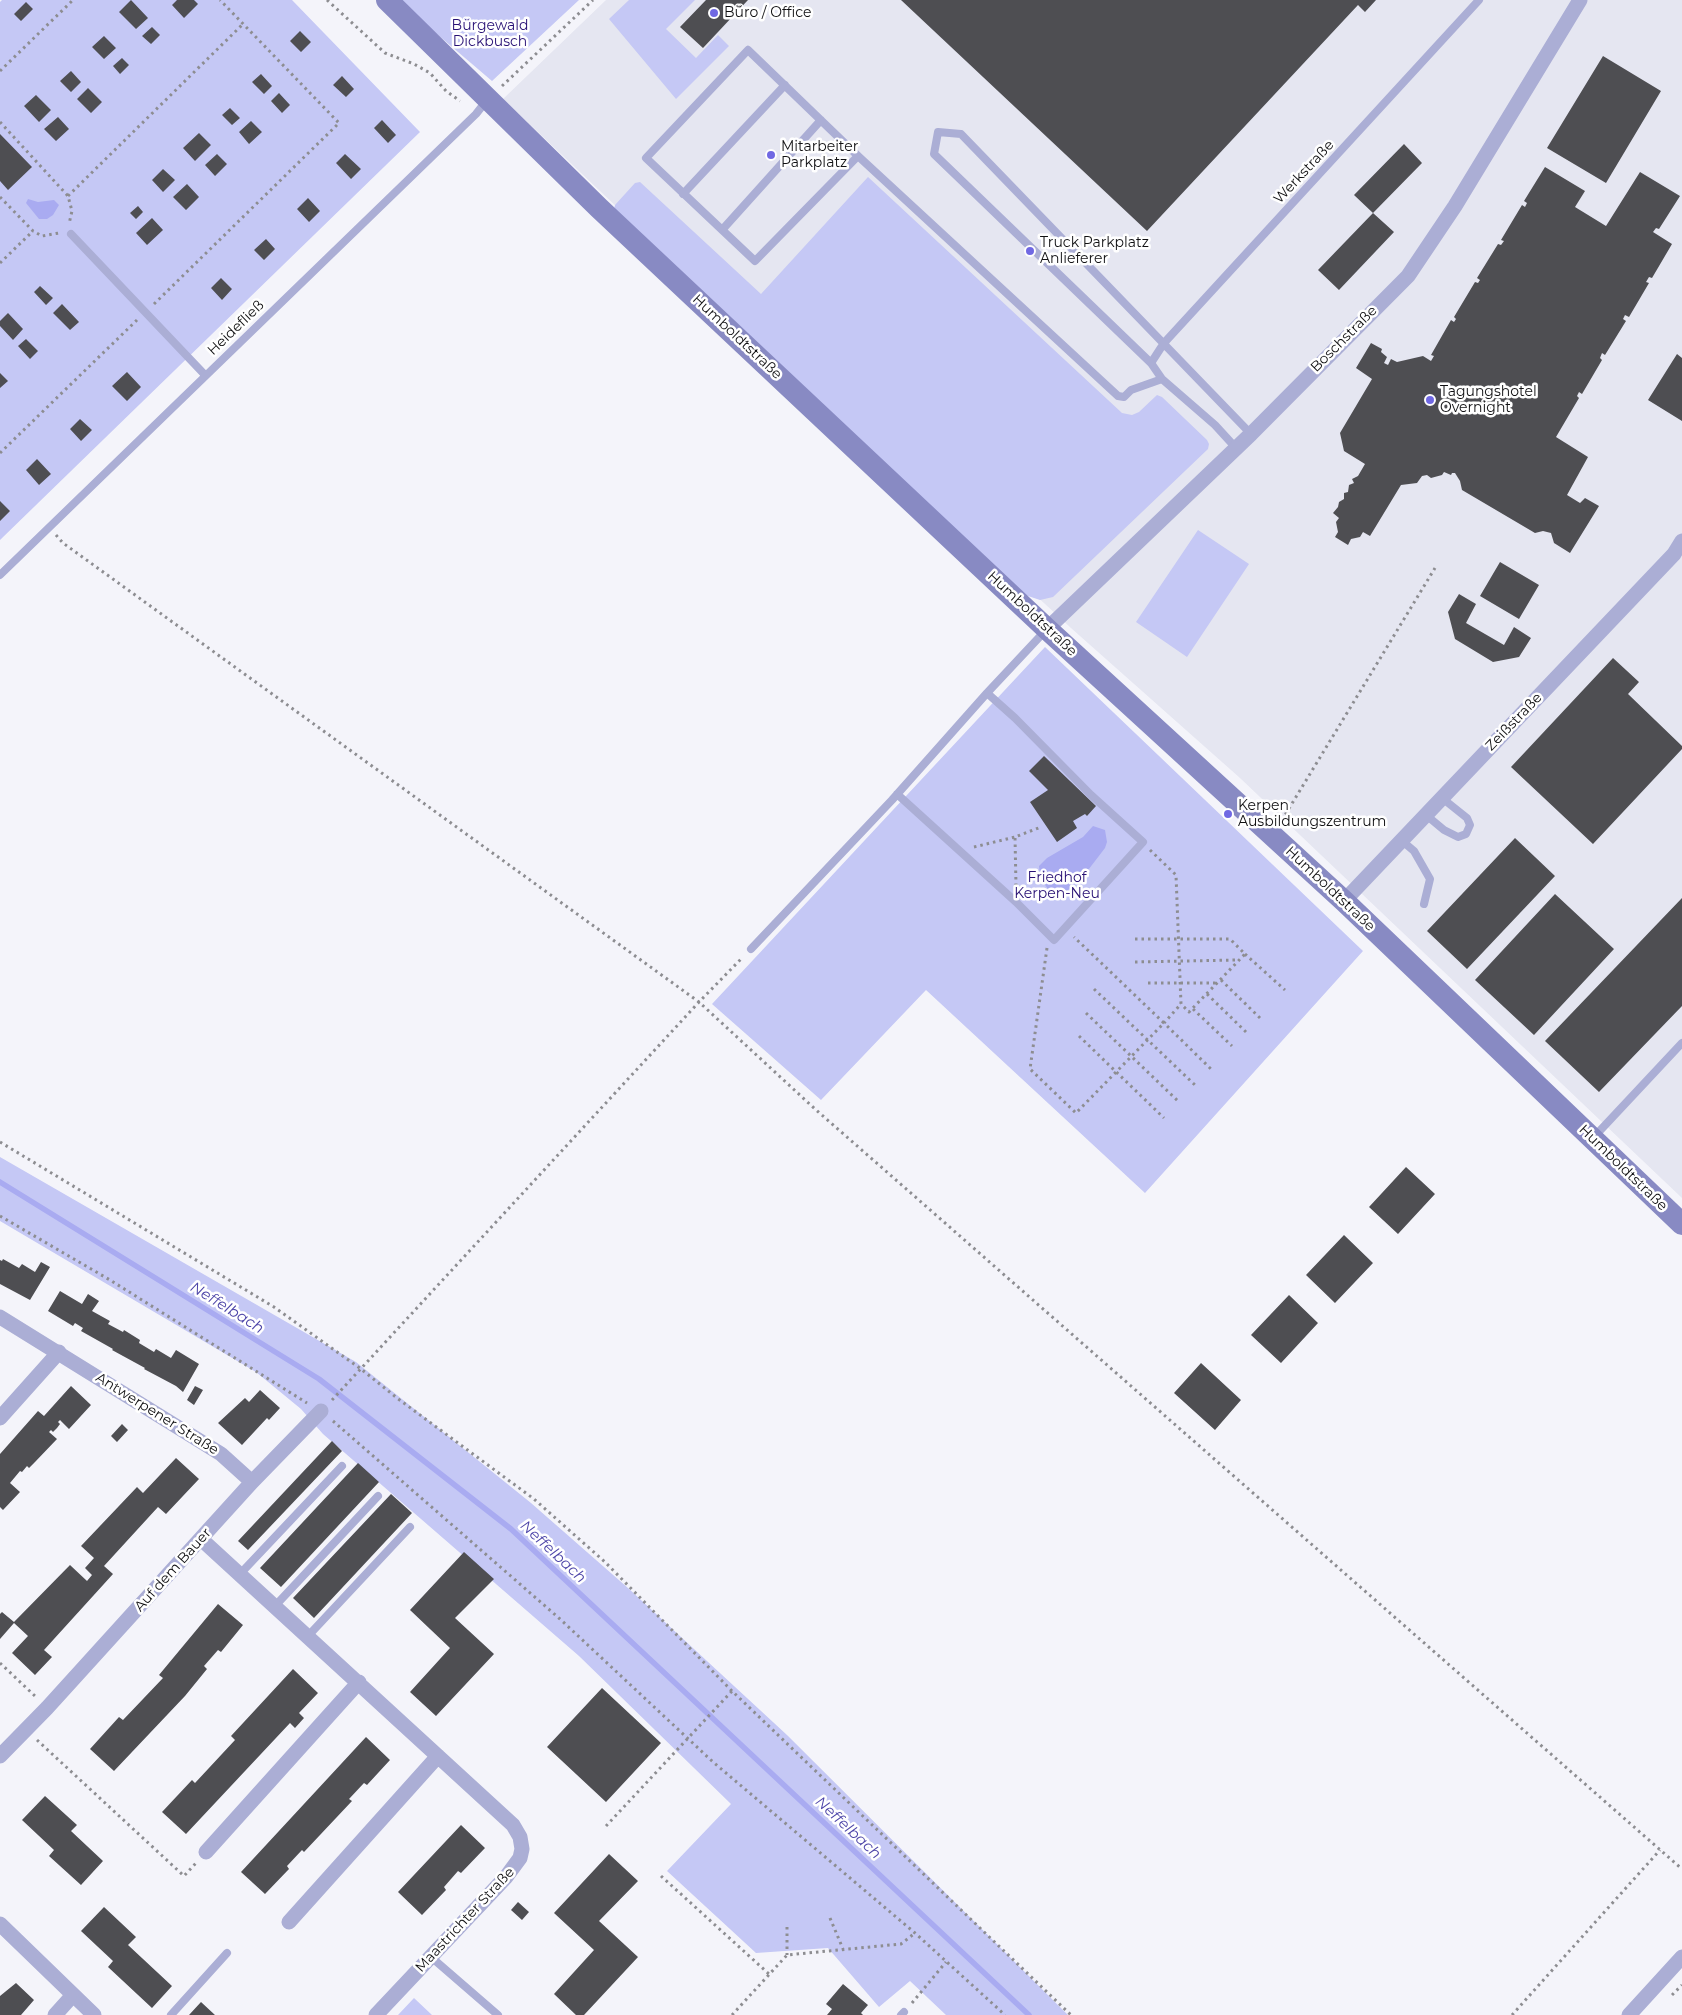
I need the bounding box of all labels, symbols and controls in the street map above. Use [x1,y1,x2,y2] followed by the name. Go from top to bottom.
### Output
[724,5,811,21] place label: Büro / Office
[708,7,720,19] marker: Büro / Office
[452,18,528,50] park label: Bürgewald Dickbusch
[1270,137,1338,207] street label: Werkstraße
[781,139,858,172] place label: Mitarbeiter Parkplatz
[765,149,777,161] marker: Mitarbeiter Parkplatz
[1040,235,1149,268] place label: Truck Parkplatz Anlieferer
[1024,245,1036,257] marker: Truck Parkplatz Anlieferer
[689,291,785,383] street label: Humboldtstraße
[204,297,268,359] street label: Heidefließ
[1307,302,1381,376] street label: Boschstraße
[1440,384,1537,417] place label: Tagungshotel Overnight
[1424,394,1436,406] marker: Tagungshotel Overnight
[984,568,1080,660] street label: Humboldtstraße
[1482,690,1546,754] street label: Zeißstraße
[1238,798,1386,830] place label: Kerpen Ausbildungszentrum
[1222,808,1234,820] marker: Kerpen Ausbildungszentrum
[1282,843,1378,935] street label: Humboldtstraße
[1014,870,1100,902] park label: Friedhof Kerpen-Neu
[1575,1122,1671,1214] street label: Humboldtstraße
[187,1278,267,1338] water label: Neffelbach
[92,1369,222,1459] street label: Antwerpener Straße
[516,1517,590,1587] water label: Neffelbach
[131,1525,215,1615] street label: Auf dem Bauer
[811,1793,885,1863] water label: Neffelbach
[412,1864,518,1976] street label: Maastrichter Straße

